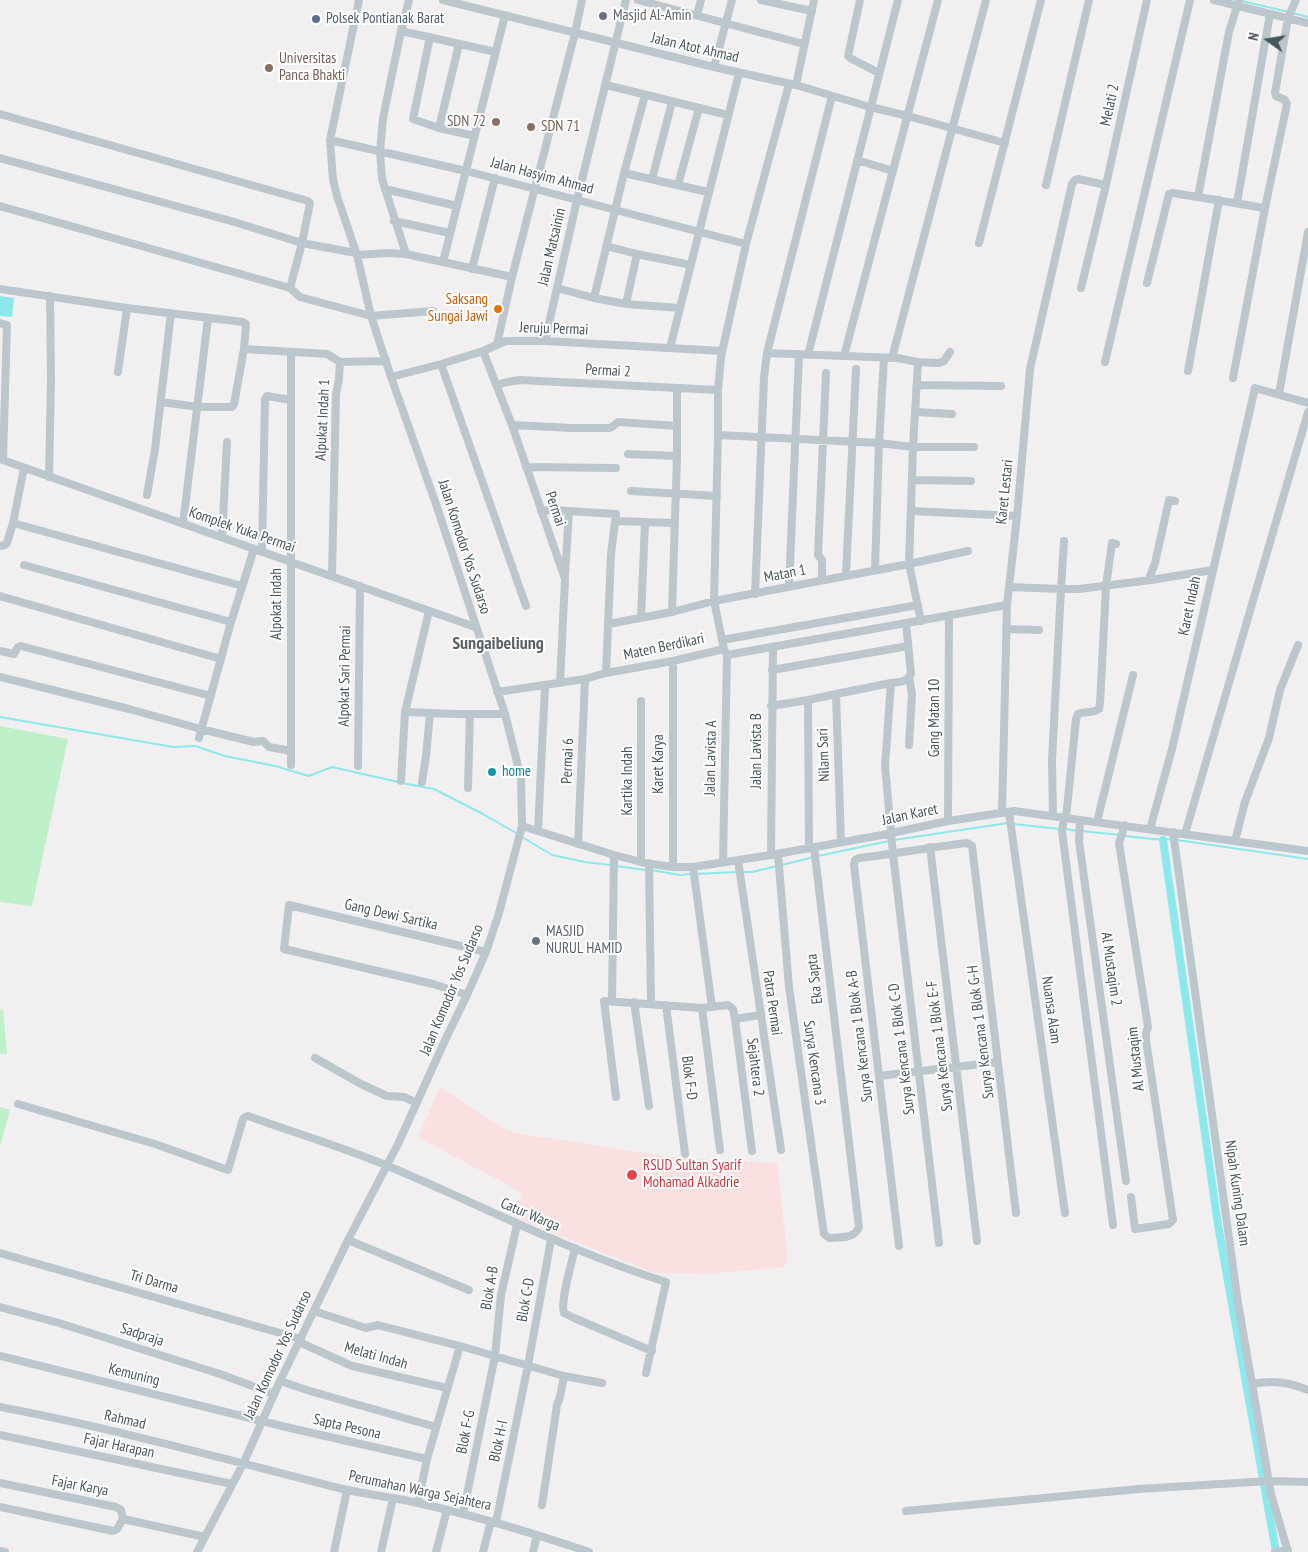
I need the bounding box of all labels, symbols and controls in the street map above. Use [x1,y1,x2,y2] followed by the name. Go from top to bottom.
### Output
[613,7,691,25] place label: Masjid Al-Amin
[326,10,444,28] place label: Polsek Pontianak Barat
[597,10,609,22] marker: Masjid Al-Amin
[310,13,322,25] marker: Polsek Pontianak Barat
[1243,15,1293,65] north arrow
[649,29,741,67] street label: Jalan Atot Ahmad
[1244,31,1263,42] text: N
[279,50,345,85] place label: Universitas Panca Bhakti
[263,62,275,74] marker: Universitas Panca Bhakti
[1097,82,1123,128] street label: Melati 2
[447,113,486,131] place label: SDN 72
[490,116,502,128] marker: SDN 72
[541,118,580,136] place label: SDN 71
[525,121,537,133] marker: SDN 71
[489,154,595,198] street label: Jalan Hasyim Ahmad
[534,206,570,288] street label: Jalan Matsainin
[428,291,488,326] place label: Saksang Sungai Jawi
[492,303,504,315] marker: Saksang Sungai Jawi
[519,319,589,339] street label: Jeruju Permai
[585,361,631,381] street label: Permai 2
[312,379,334,461] street label: Alpukat Indah 1
[993,459,1017,525] street label: Karet Lestari
[434,478,494,616] street label: Jalan Komodor Yos Sudarso
[541,489,569,529] street label: Permai
[186,503,298,557] street label: Komplek Yuka Permai
[763,561,807,587] street label: Matan 1
[268,568,286,640] street label: Alpokat Indah
[1175,575,1205,637] street label: Karet Indah
[335,625,355,727] street label: Alpokat Sari Permai
[622,630,706,664] street label: Maten Berdikari
[452,633,544,655] district label: Sungaibeliung
[926,679,944,757] street label: Gang Matan 10
[748,713,766,789] street label: Jalan Lavista B
[701,720,721,796] street label: Jalan Lavista A
[814,728,834,782] street label: Nilam Sari
[650,734,668,794] street label: Karet Karya
[558,738,578,784] street label: Permai 6
[619,746,637,816] street label: Kartika Indah
[502,763,531,781] place label: home
[486,766,498,778] marker: home
[881,800,939,830] street label: Jalan Karet
[343,896,439,934] street label: Gang Dewi Sartika
[416,922,488,1058] street label: Jalan Komodor Yos Sudarso
[546,923,622,958] place label: MASJID NURUL HAMID
[1097,931,1125,1007] street label: Al Mustaqim 2
[530,935,542,947] marker: MASJID NURUL HAMID
[803,953,827,1005] street label: Eka Sapta
[964,964,998,1100] street label: Surya Kencana 1 Blok G-H
[759,969,785,1037] street label: Patra Permai
[843,969,877,1103] street label: Surya Kencana 1 Blok A-B
[1037,975,1065,1045] street label: Nuansa Alam
[923,980,957,1112] street label: Surya Kencana 1 Blok E-F
[885,982,919,1116] street label: Surya Kencana 1 Blok C-D
[799,1020,829,1106] street label: Surya Kencana 3
[1124,1026,1148,1092] street label: Al Mustaqim
[742,1037,768,1097] street label: Sejahtera 2
[677,1055,701,1101] street label: Blok F-D
[1221,1139,1253,1247] street label: Nipah Kuning Dalam
[643,1157,741,1192] place label: RSUD Sultan Syarif Mohamad Alkadrie
[625,1168,639,1182] marker: RSUD Sultan Syarif Mohamad Alkadrie
[498,1194,562,1236] street label: Catur Warga
[477,1265,503,1311] street label: Blok A-B
[128,1266,180,1298] street label: Tri Darma
[513,1277,539,1323] street label: Blok C-D
[240,1288,316,1422] street label: Jalan Komodor Yos Sudarso
[118,1320,166,1350] street label: Sadpraja
[342,1338,410,1374] street label: Melati Indah
[107,1360,161,1390] street label: Kemuning
[102,1406,148,1434] street label: Rahmad
[453,1409,479,1455] street label: Blok F-G
[311,1410,383,1444] street label: Sapta Pesona
[486,1419,512,1463] street label: Blok H-I
[82,1430,156,1462] street label: Fajar Harapan
[347,1467,493,1515] street label: Perumahan Warga Sejahtera
[50,1472,110,1500] street label: Fajar Karya

